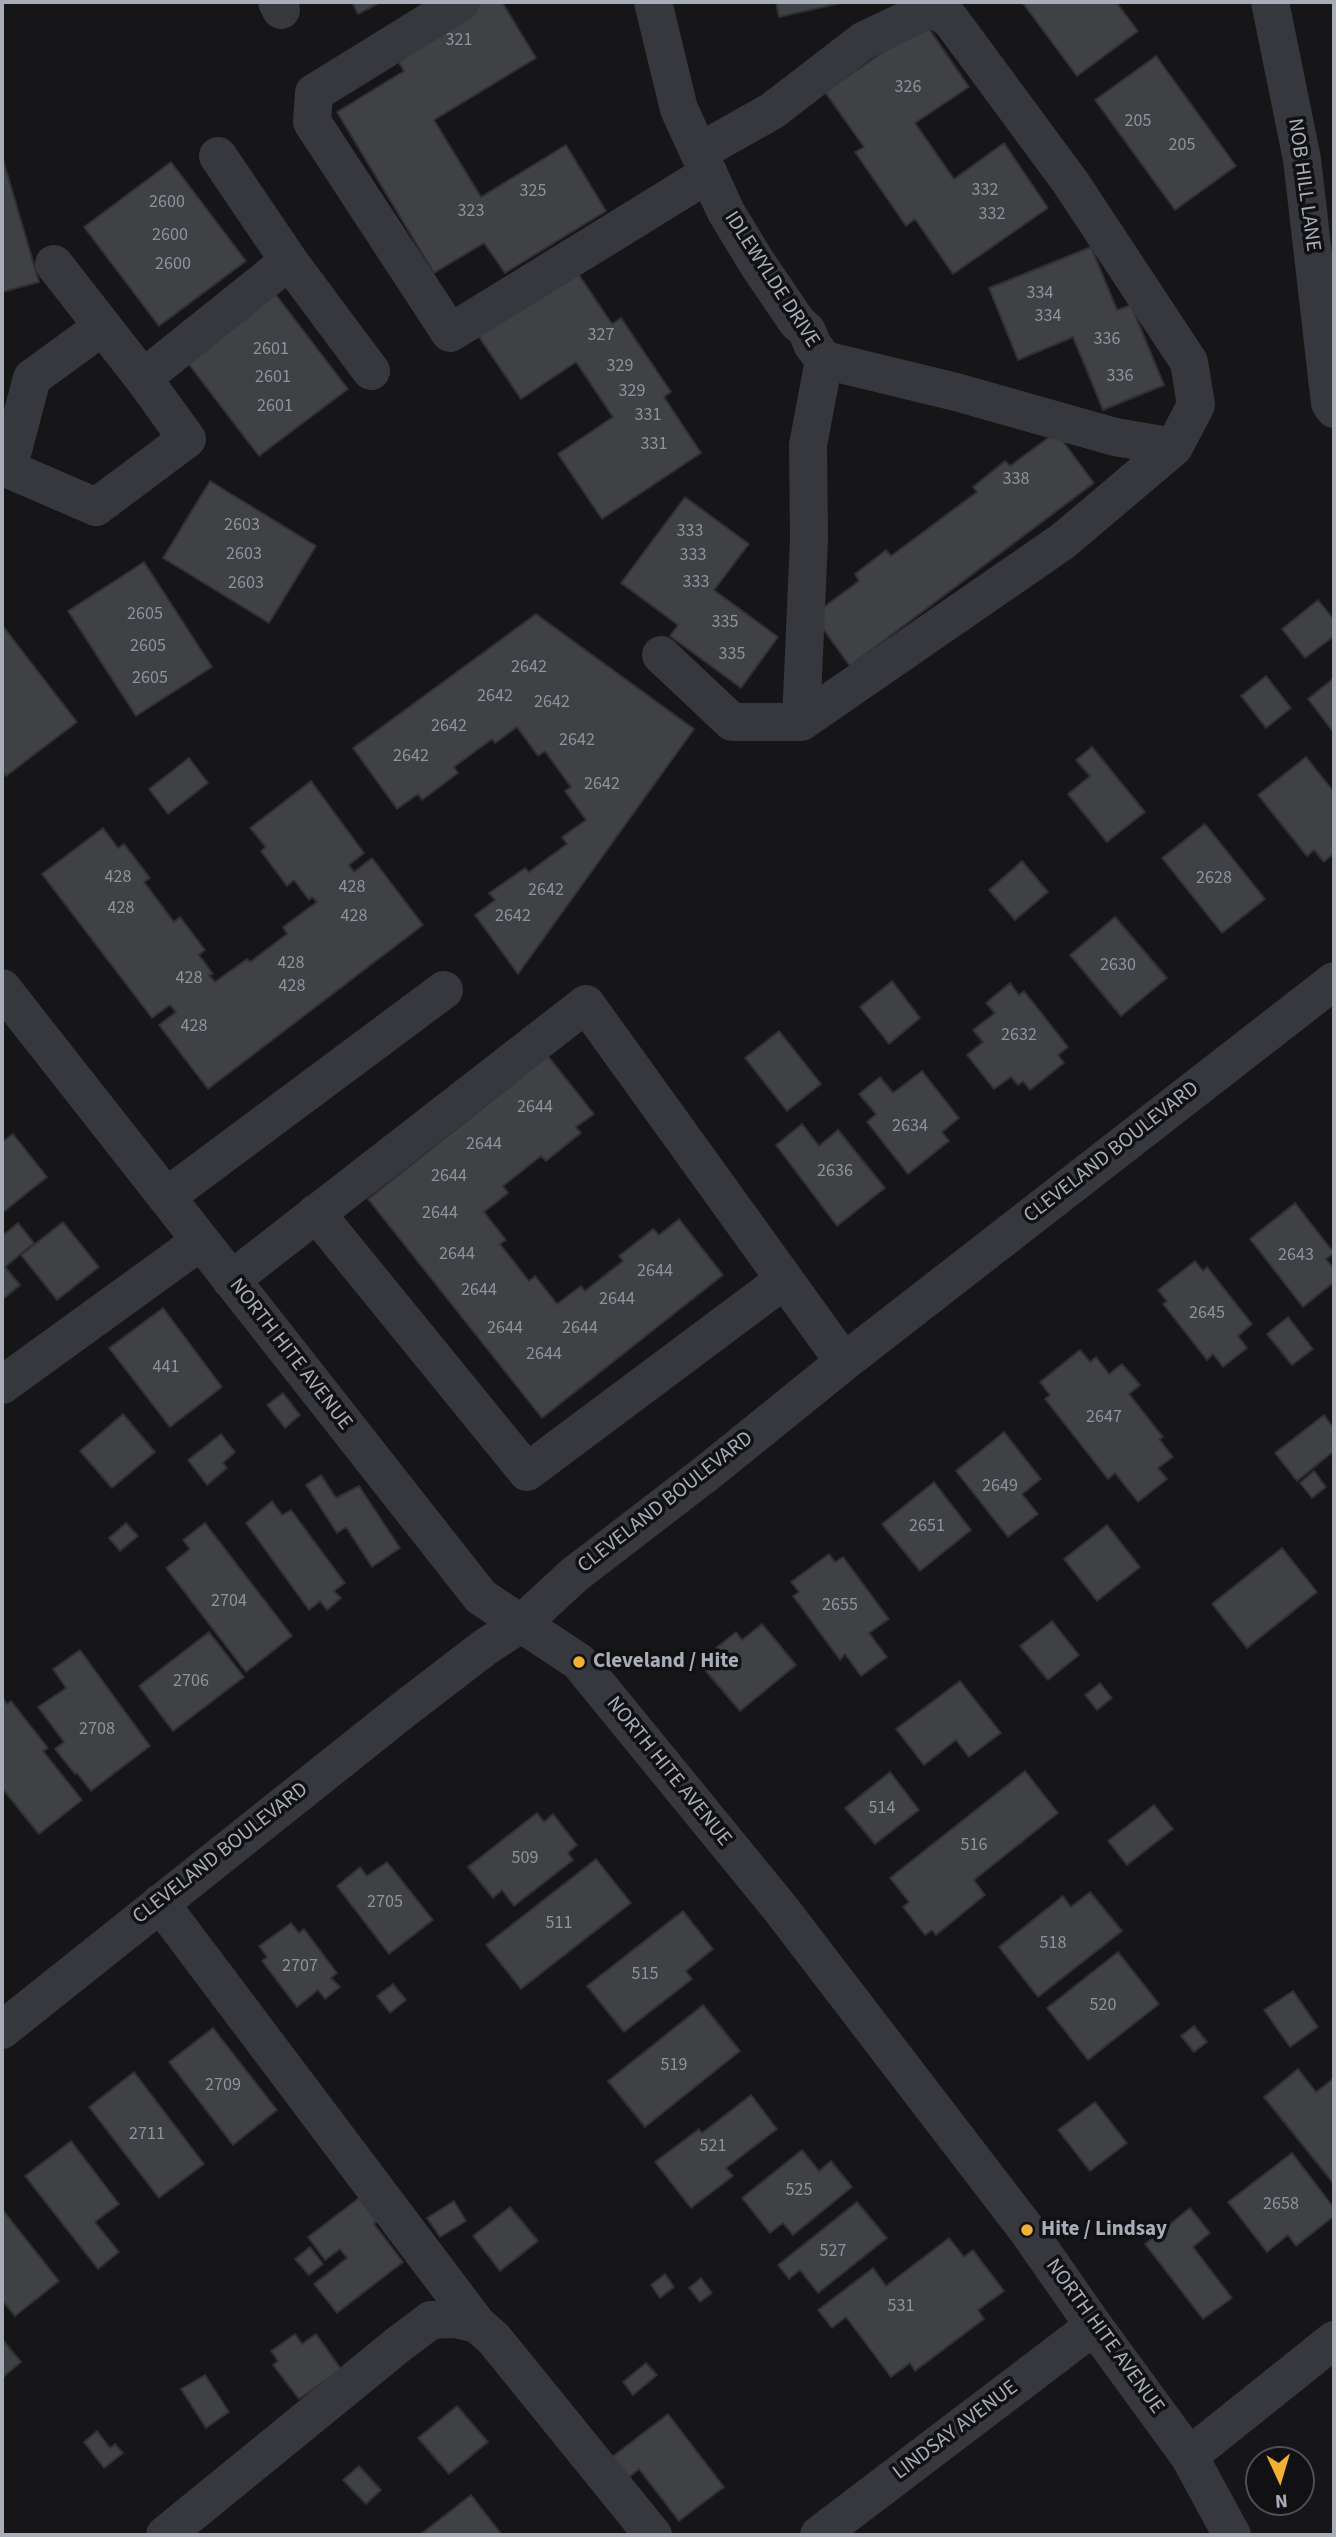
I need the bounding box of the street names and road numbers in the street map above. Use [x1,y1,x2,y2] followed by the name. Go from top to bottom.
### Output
[1281,117,1325,253] street label: NOB HILL LANE
[718,207,824,353] street label: IDLEWYLDE DRIVE
[1019,1077,1205,1229] street label: CLEVELAND BOULEVARD
[223,1274,357,1436] street label: NORTH HITE AVENUE
[573,1427,759,1579] street label: CLEVELAND BOULEVARD
[600,1692,736,1852] street label: NORTH HITE AVENUE
[128,1778,314,1930] street label: CLEVELAND BOULEVARD
[1039,2255,1169,2419] street label: NORTH HITE AVENUE
[889,2376,1023,2486] street label: LINDSAY AVENUE

